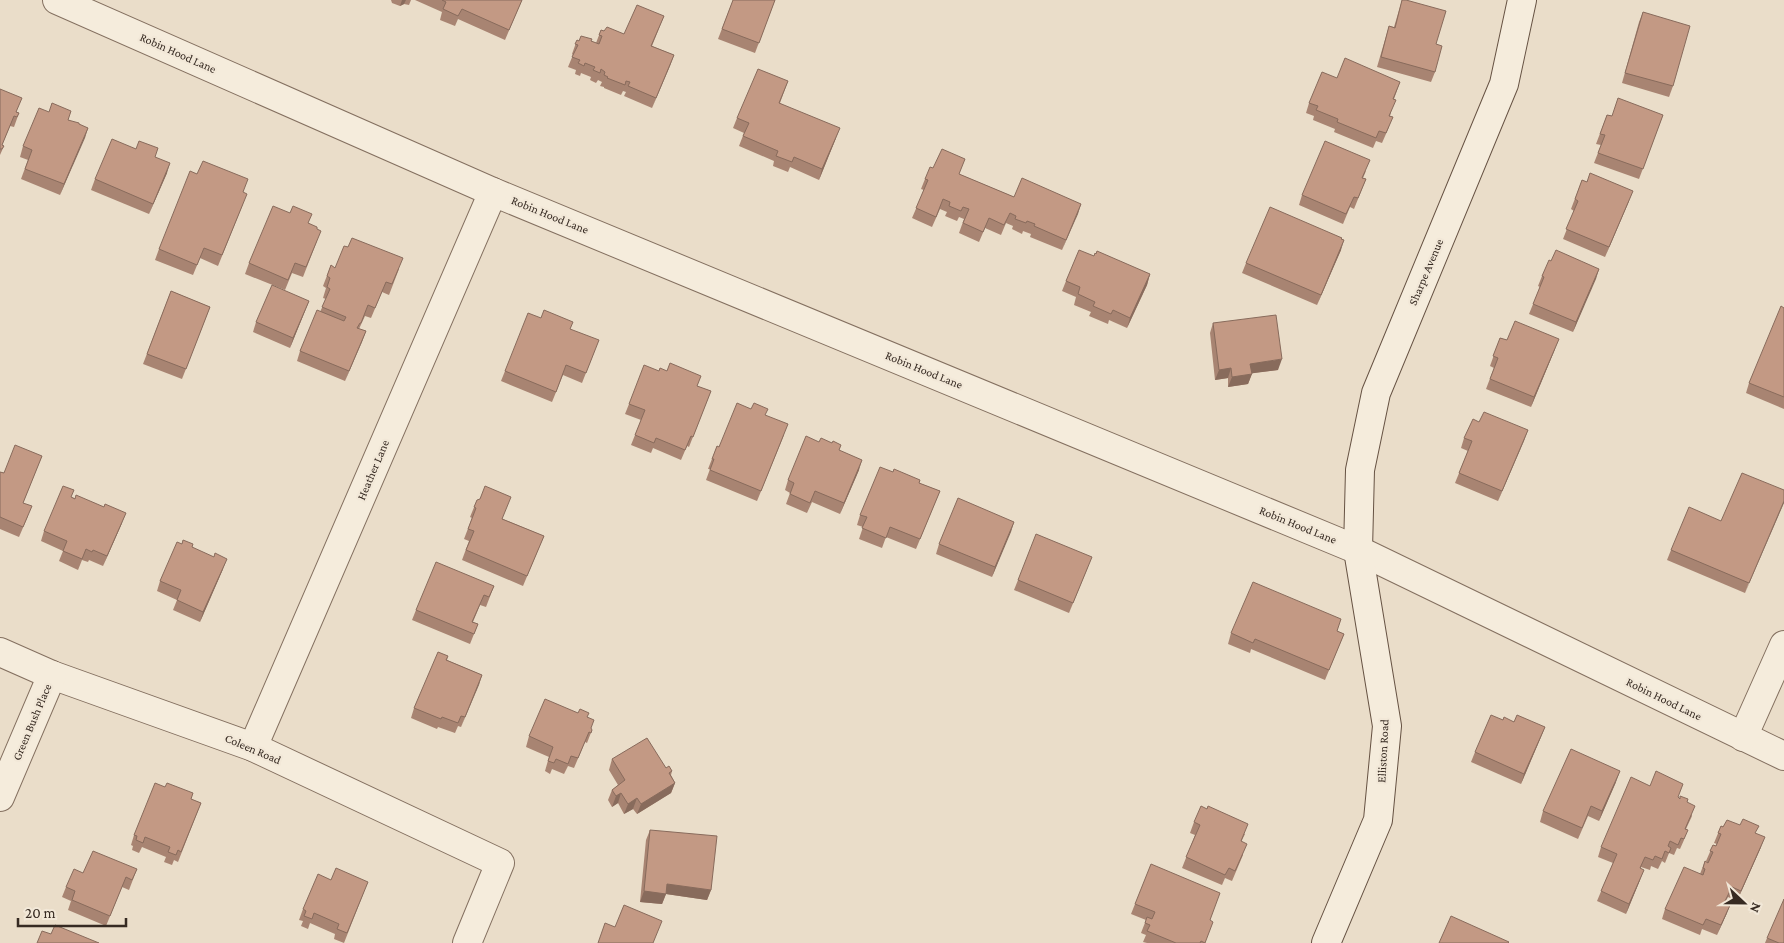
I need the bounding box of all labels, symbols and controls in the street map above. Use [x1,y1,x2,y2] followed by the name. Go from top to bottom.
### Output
[138,30,218,76] street label: Robin Hood Lane
[509,193,591,237] street label: Robin Hood Lane
[1406,237,1446,307] street label: Sharpe Avenue
[883,348,965,392] street label: Robin Hood Lane
[354,438,392,502] street label: Heather Lane
[1257,503,1339,547] street label: Robin Hood Lane
[1624,675,1704,723] street label: Robin Hood Lane
[10,681,54,763] street label: Green Bush Place
[1374,718,1392,783] street label: Elliston Road
[223,731,284,767] street label: Coleen Road
[1719,878,1769,928] north arrow
[18,896,125,928] scale bar
[1747,900,1765,916] text: N
[25,905,56,921] text: 20 m

